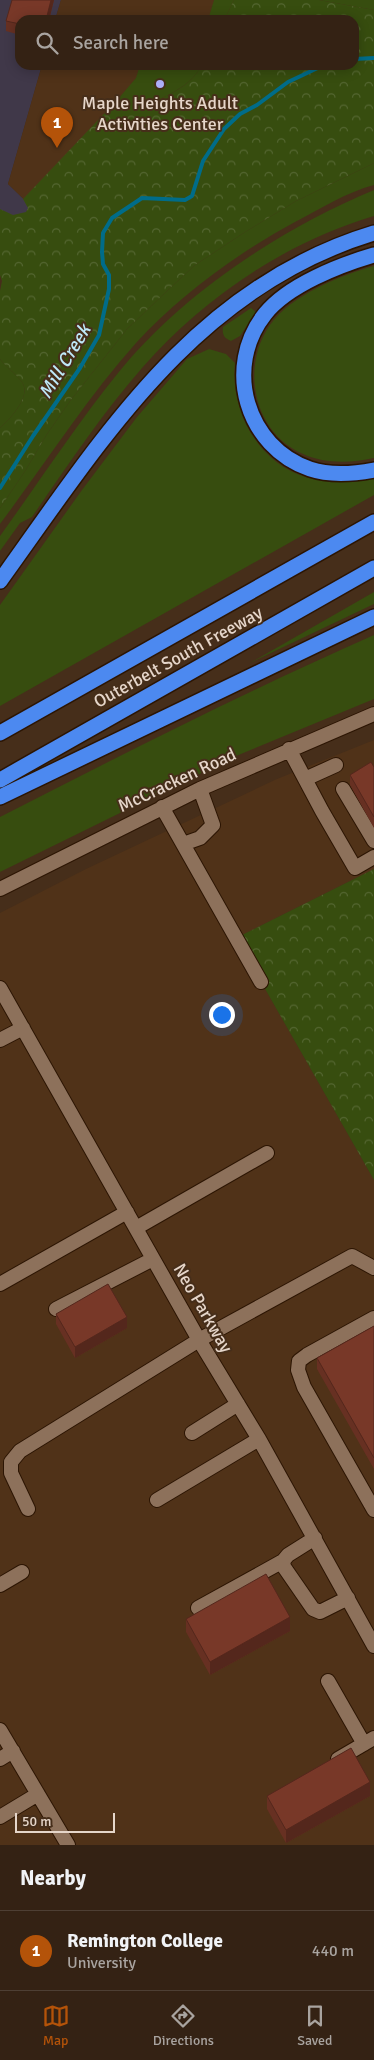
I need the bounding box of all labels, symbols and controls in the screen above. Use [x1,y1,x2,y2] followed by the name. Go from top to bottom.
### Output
[15,15,359,70] search box
[33,29,61,57] icon: search
[73,31,169,55] text: Search here
[154,78,166,90] marker: Maple Heights Adult Activities Center
[82,92,238,135] place label: Maple Heights Adult Activities Center
[41,107,73,148] pin: 1
[33,319,97,403] water label: Mill Creek
[90,601,267,713] street label: Outerbelt South Freeway
[114,743,240,817] street label: McCracken Road
[209,1002,235,1028] your location
[169,1260,238,1357] street label: Neo Parkway
[15,1810,115,1833] scale bar
[22,1813,51,1830] text: 50 m
[20,1865,86,1891] text: Nearby
[67,1929,223,1953] text: Remington College
[32,1941,40,1961] text: 1
[312,1941,354,1961] text: 440 m
[67,1953,136,1973] text: University
[42,2002,70,2049] tab: Map
[153,2002,214,2049] tab: Directions
[297,2002,332,2049] tab: Saved

